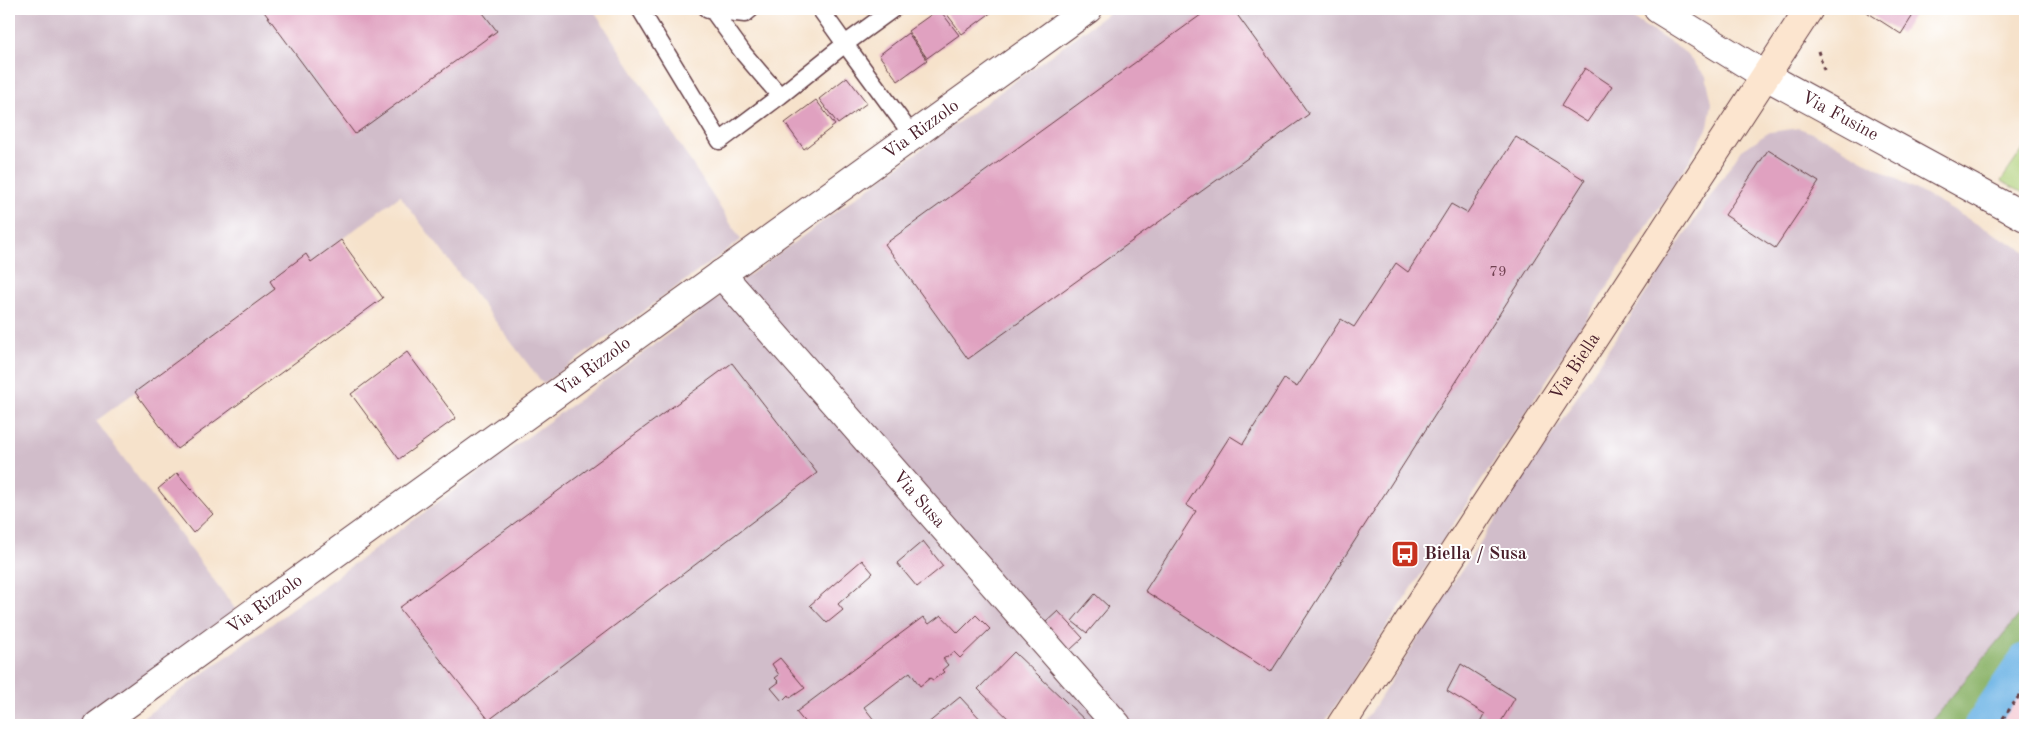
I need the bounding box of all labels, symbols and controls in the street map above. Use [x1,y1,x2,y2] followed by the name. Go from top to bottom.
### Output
[1798,88,1881,144] street label: Via Fusine
[880,96,962,163] street label: Via Rizzolo
[1489,265,1507,280] house number: 79
[1547,330,1604,404] street label: Via Biella
[552,334,634,400] street label: Via Rizzolo
[889,467,949,532] street label: Via Susa
[1390,539,1420,569] bus stop icon: Biella / Susa
[1424,545,1527,563] place label: Biella / Susa
[224,571,306,637] street label: Via Rizzolo

